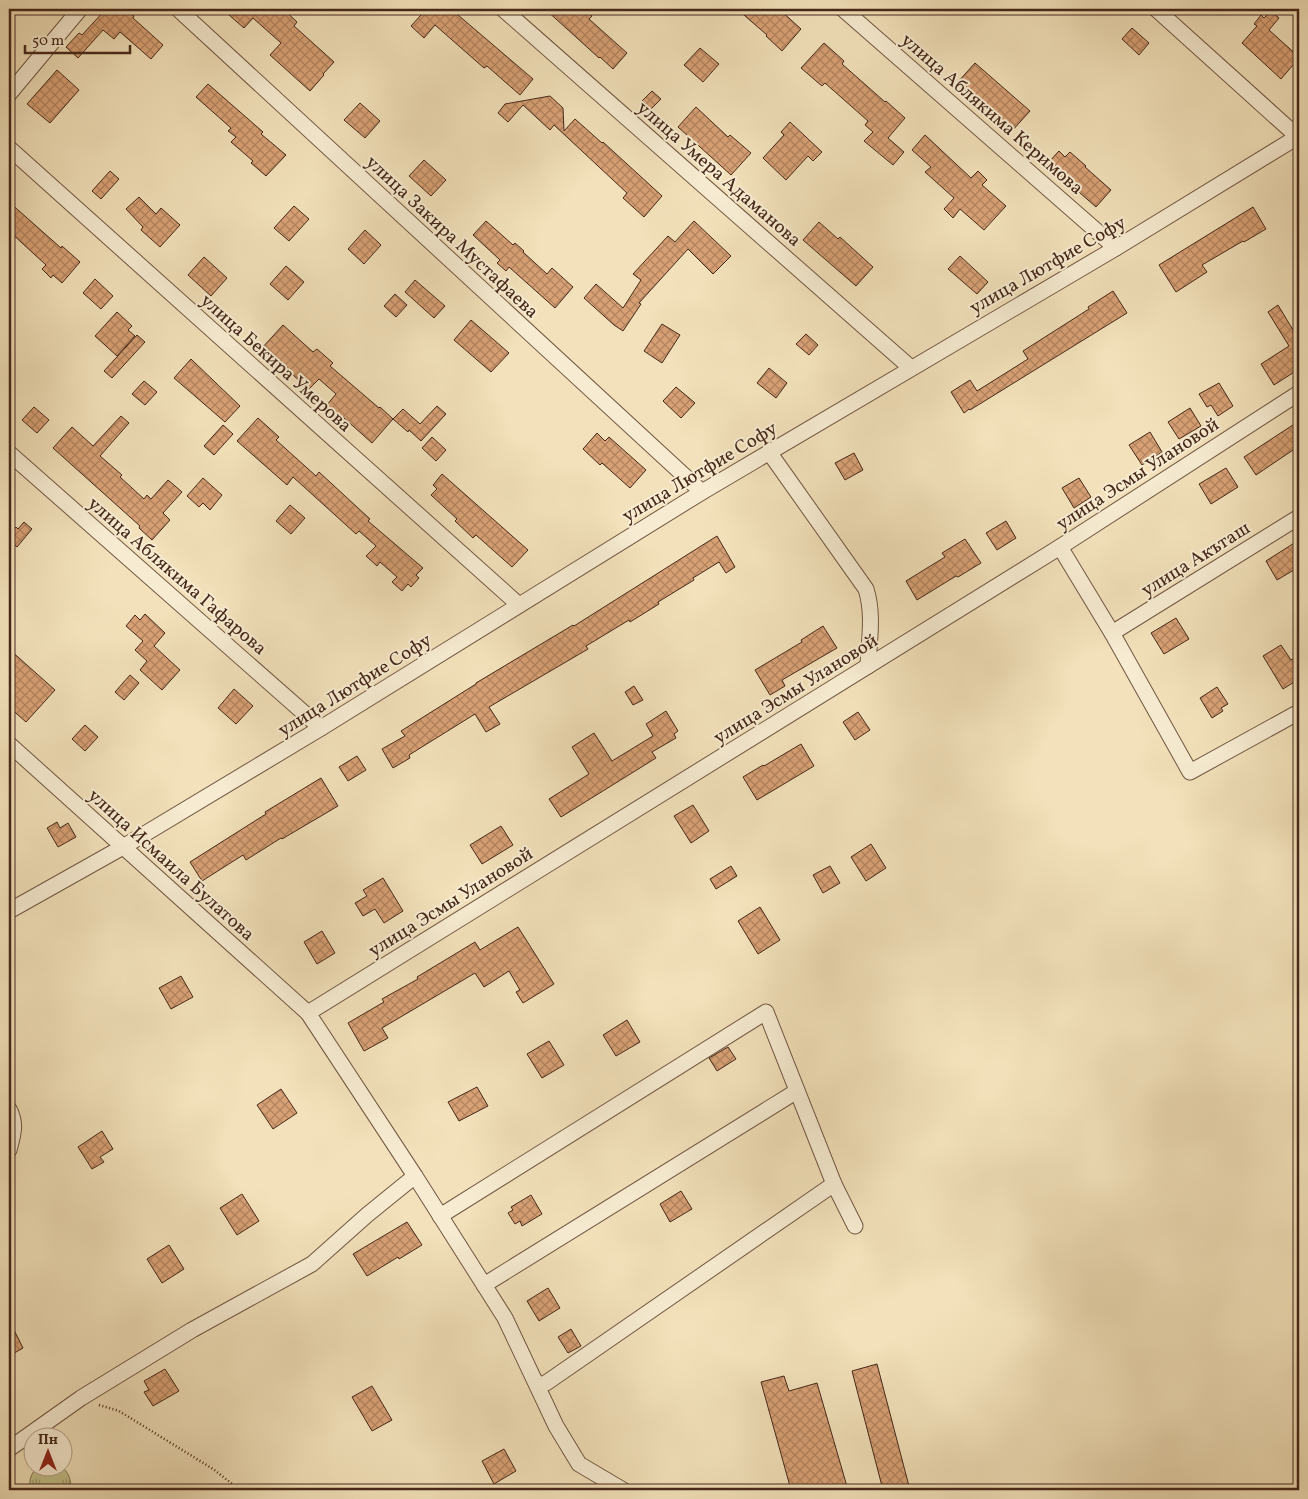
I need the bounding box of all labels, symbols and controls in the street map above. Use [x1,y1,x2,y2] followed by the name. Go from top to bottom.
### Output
[25,22,130,54] scale bar
[895,28,1089,201] street label: улица Аблякима Керимова
[32,31,64,52] text: 50 m
[631,96,807,253] street label: улица Умера Адаманова
[359,150,544,325] street label: улица Закира Мустафаева
[965,210,1131,321] street label: улица Лютфие Софу
[194,288,357,439] street label: улица Бекира Умерова
[1052,412,1225,537] street label: улица Эсмы Улановой
[618,416,783,529] street label: улица Лютфие Софу
[82,491,272,662] street label: улица Аблякима Гафарова
[1136,516,1256,604] street label: улица Акъташ
[273,628,437,744] street label: улица Лютфие Софу
[709,628,883,751] street label: улица Эсмы Улановой
[82,783,260,948] street label: улица Исмаила Булатова
[364,841,538,964] street label: улица Эсмы Улановой
[22,1426,72,1476] north arrow
[38,1431,58,1450] text: Пн

